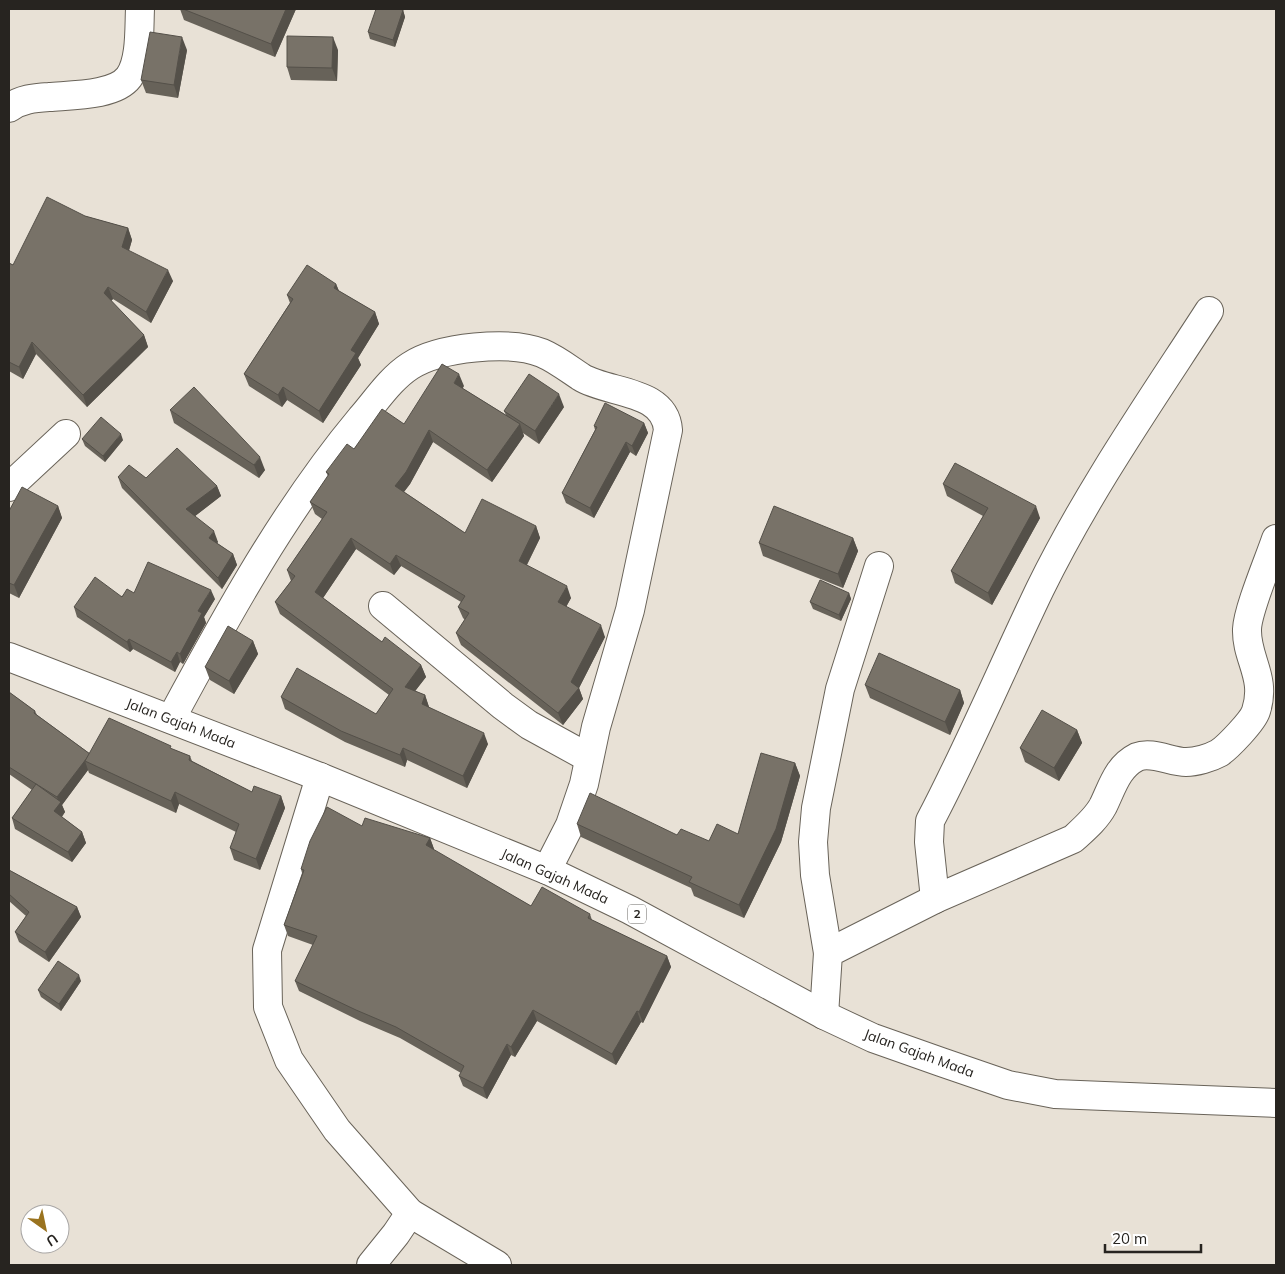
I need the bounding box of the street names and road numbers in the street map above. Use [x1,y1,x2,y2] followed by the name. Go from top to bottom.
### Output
[124,694,238,752] street label: Jalan Gajah Mada
[498,844,612,908] street label: Jalan Gajah Mada
[628,904,646,924] road number: 2
[861,1025,977,1081] street label: Jalan Gajah Mada

